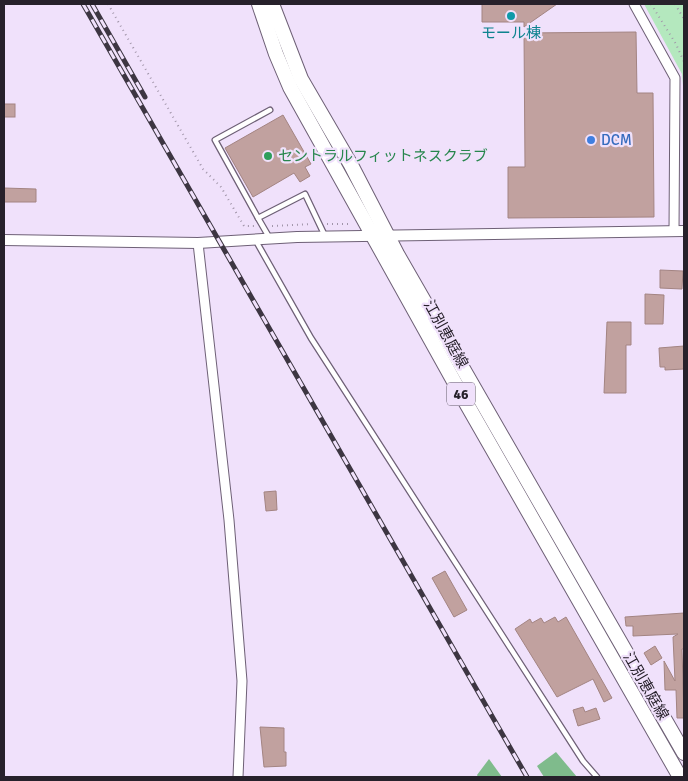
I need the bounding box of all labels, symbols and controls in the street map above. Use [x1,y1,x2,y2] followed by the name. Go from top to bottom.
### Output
[505,10,517,22] marker: モール棟
[481,24,541,42] place label: モール棟
[601,131,632,149] place label: DCM
[585,134,597,146] marker: DCM
[278,147,488,165] place label: セントラルフィットネスクラブ
[262,150,274,162] marker: セントラルフィットネスクラブ
[420,297,472,371] street label: 江別恵庭線
[447,382,475,406] road number: 46
[619,649,673,723] street label: 江別恵庭線

